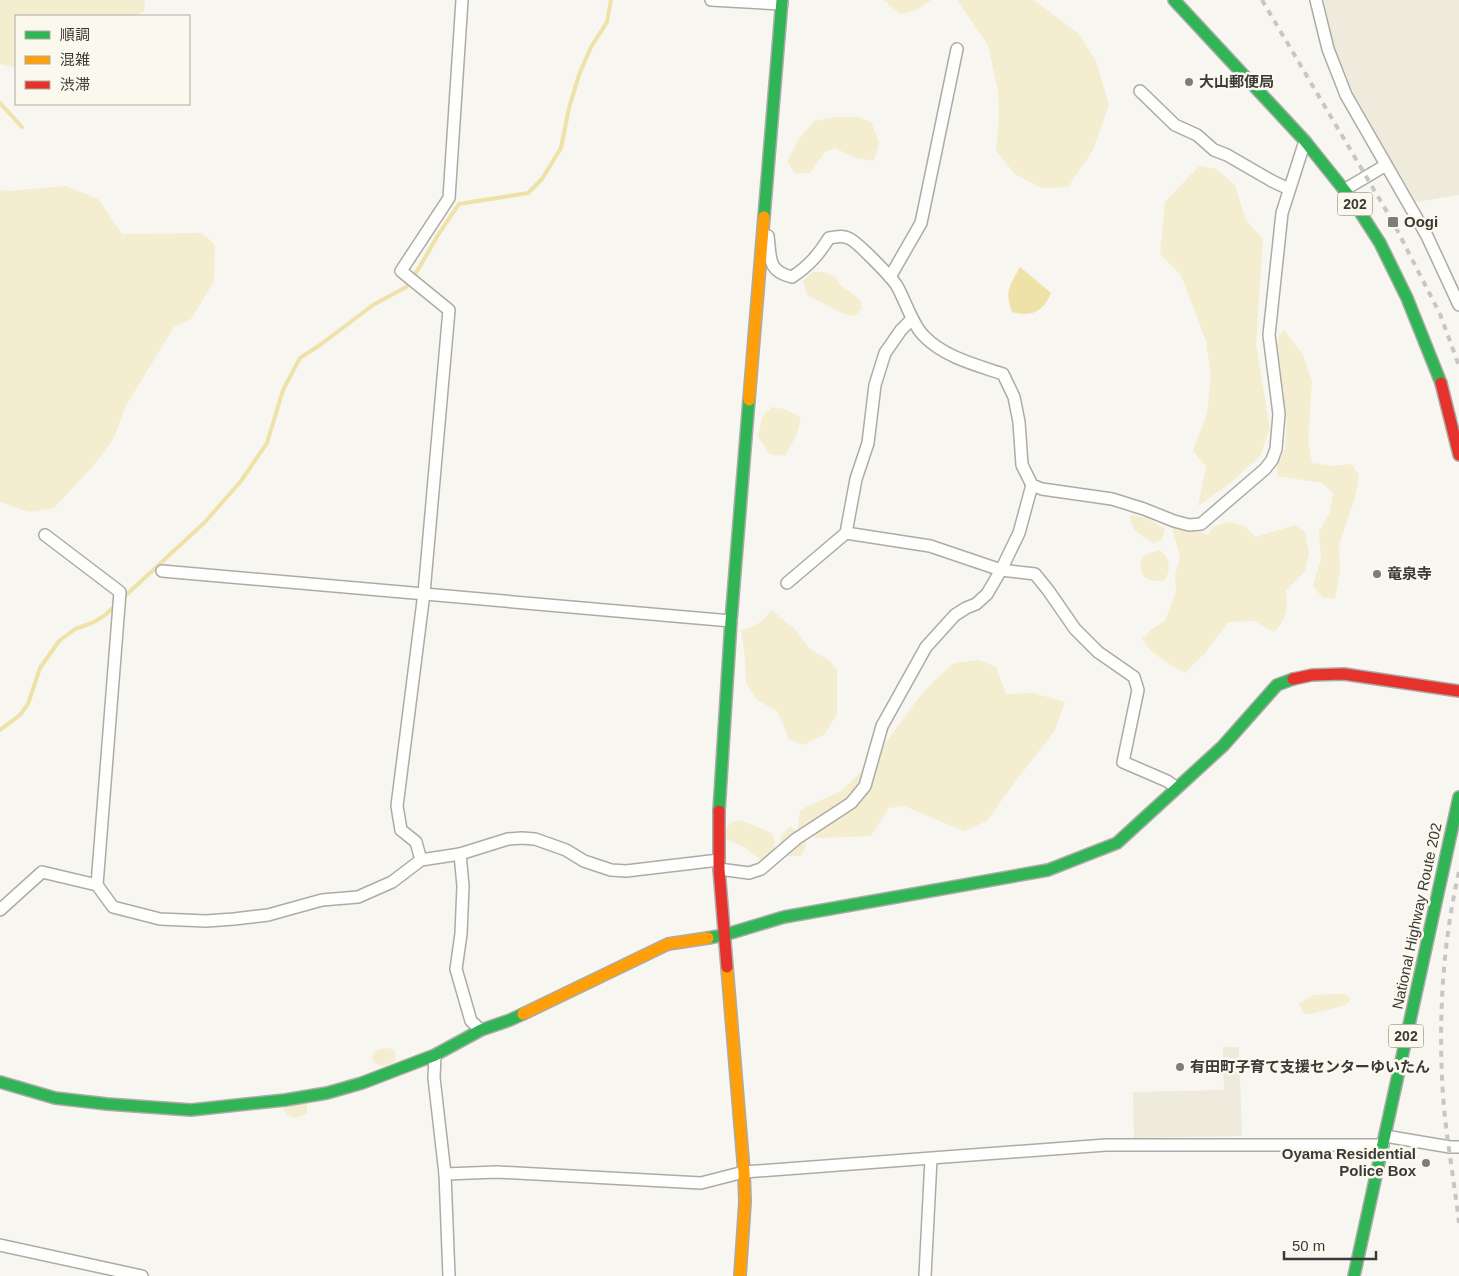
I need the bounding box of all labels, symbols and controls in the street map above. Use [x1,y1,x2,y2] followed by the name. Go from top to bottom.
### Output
[15,15,190,105] legend
[60,26,90,43] text: 順調
[60,51,90,68] text: 混雑
[1199,73,1274,90] place label: 大山郵便局
[60,76,90,93] text: 渋滞
[1183,76,1195,88] marker: 大山郵便局
[1338,192,1372,215] road number: 202
[1404,213,1438,230] place label: Oogi
[1386,215,1400,229] marker: Oogi
[1387,565,1432,582] place label: 竜泉寺
[1371,568,1383,580] marker: 竜泉寺
[1388,821,1445,1011] street label: National Highway Route 202
[1388,1024,1424,1048] road number: 202
[1190,1058,1430,1075] place label: 有田町子育て支援センターゆいたん
[1174,1061,1186,1073] marker: 有田町子育て支援センターゆいたん
[1282,1145,1417,1179] place label: Oyama Residential Police Box
[1420,1157,1432,1169] marker: Oyama Residential Police Box
[1284,1228,1376,1260] scale bar
[1292,1237,1325,1254] text: 50 m

